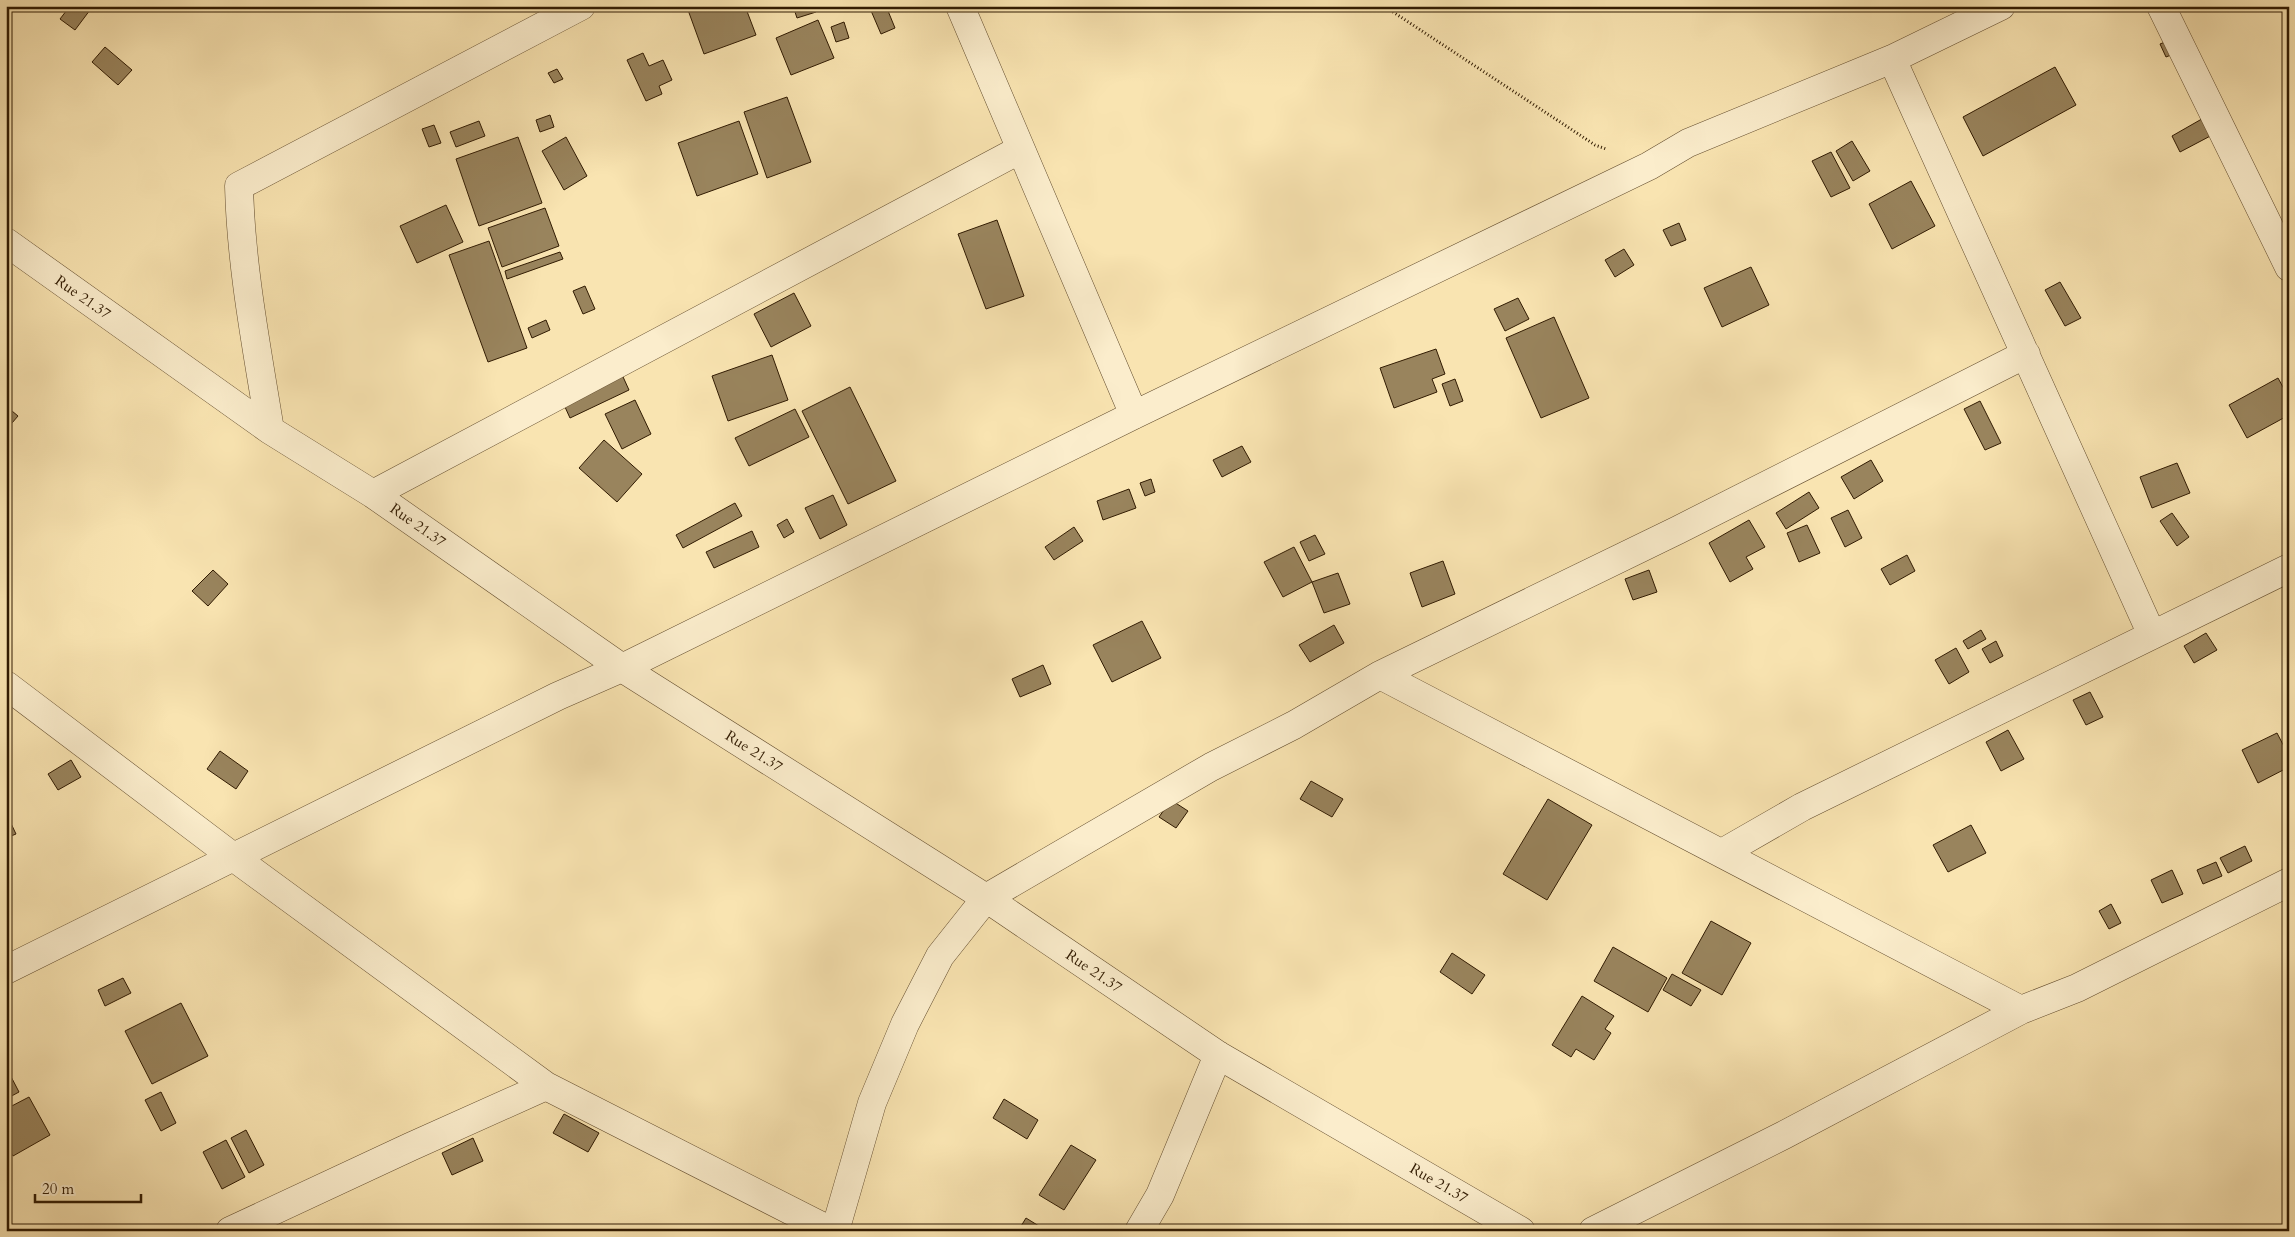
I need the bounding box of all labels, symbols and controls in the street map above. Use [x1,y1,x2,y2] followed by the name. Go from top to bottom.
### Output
[51,270,115,324] street label: Rue 21.37
[386,498,450,552] street label: Rue 21.37
[722,726,787,777] street label: Rue 21.37
[1062,945,1126,997] street label: Rue 21.37
[1406,1158,1472,1208] street label: Rue 21.37
[35,1172,141,1204] scale bar
[42,1179,74,1199] text: 20 m

